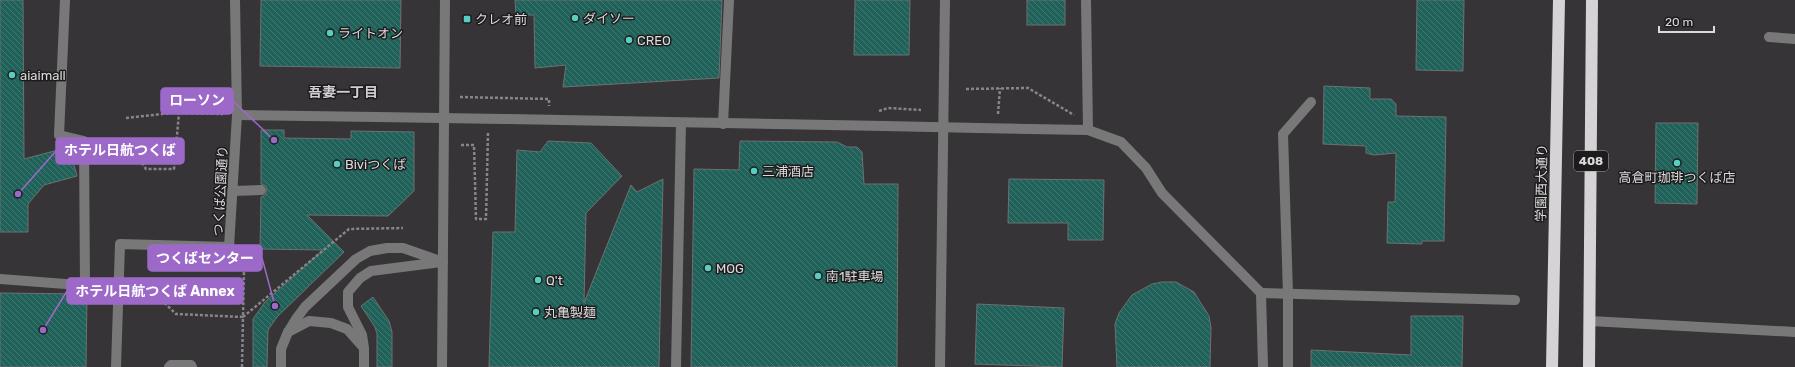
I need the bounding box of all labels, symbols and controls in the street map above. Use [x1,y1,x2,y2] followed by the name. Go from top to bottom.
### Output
[1659,8,1714,34] scale bar
[583,11,635,26] place label: ダイソー
[475,12,527,27] place label: クレオ前
[570,13,580,23] marker: ダイソー
[462,14,472,24] marker: クレオ前
[1665,15,1693,29] text: 20 m
[338,26,403,41] place label: ライトオン
[325,28,335,38] marker: ライトオン
[637,33,671,48] place label: CREO
[624,35,634,45] marker: CREO
[20,68,66,83] place label: aiaimall
[7,70,17,80] marker: aiaimall
[308,84,378,101] district label: 吾妻一丁目
[161,88,233,114] callout: ローソン
[169,92,225,109] text: ローソン
[56,138,184,164] callout: ホテル日航つくば
[64,142,176,159] text: ホテル日航つくば
[1533,144,1550,222] street label: 学園西大通り
[211,145,230,237] street label: つくば公園通り
[1574,151,1608,171] road number: 408
[345,157,406,172] place label: Biviつくば
[1672,158,1682,168] marker: 高倉町珈琲つくば店
[332,159,342,169] marker: Biviつくば
[762,164,814,179] place label: 三浦酒店
[749,166,759,176] marker: 三浦酒店
[1618,170,1736,185] place label: 高倉町珈琲つくば店
[148,245,262,271] callout: つくばセンター
[156,250,254,267] text: つくばセンター
[716,261,744,276] place label: MOG
[703,263,713,273] marker: MOG
[826,269,884,284] place label: 南1駐車場
[813,271,823,281] marker: 南1駐車場
[546,273,563,288] place label: Q't
[533,275,543,285] marker: Q't
[67,278,243,304] callout: ホテル日航つくば Annex
[75,283,235,300] text: ホテル日航つくば Annex
[544,305,596,320] place label: 丸亀製麺
[531,307,541,317] marker: 丸亀製麺

